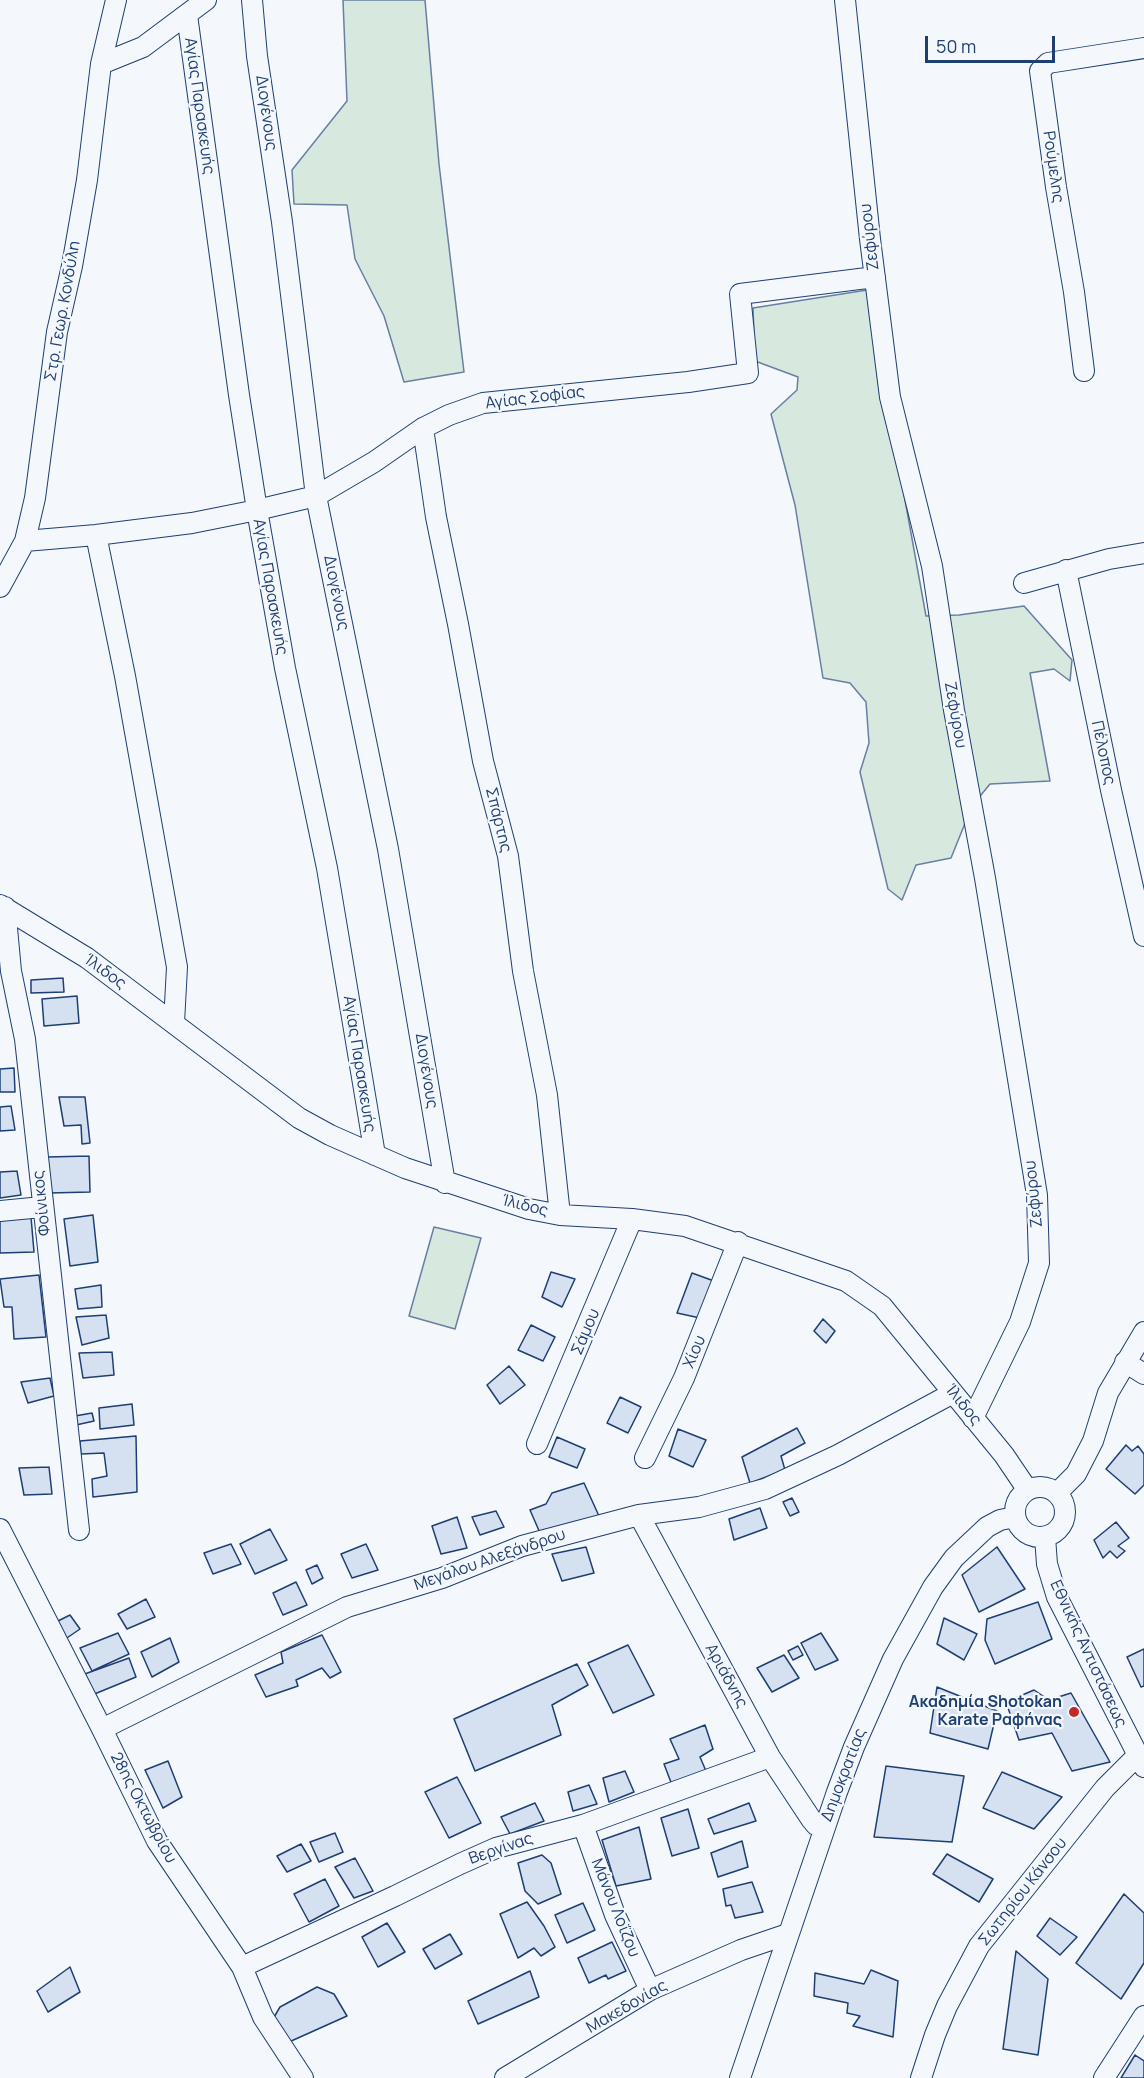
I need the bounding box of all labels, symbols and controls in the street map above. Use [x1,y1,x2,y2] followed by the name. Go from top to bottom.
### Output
[928,24,1058,62] scale bar
[936,34,976,58] text: 50 m
[180,36,218,176] street label: Αγίας Παρασκευής
[251,74,281,152] street label: Διογένους
[1038,130,1068,204] street label: Ρούμελης
[856,202,884,272] street label: Ζεφύρου
[41,239,85,383] street label: Στρ. Γεωρ. Κονδύλη
[484,382,586,414] street label: Αγίας Σοφίας
[249,517,291,657] street label: Αγίας Παρασκευής
[319,554,353,632] street label: Διογένους
[940,680,970,750] street label: Ζεφύρου
[1087,719,1119,787] street label: Πέλοπος
[481,786,515,854] street label: Σπάρτης
[80,950,130,994] street label: Ίλιδος
[339,994,379,1134] street label: Αγίας Παρασκευής
[411,1032,441,1110] street label: Διογένους
[1021,1160,1047,1228] street label: Ζεφύρου
[29,1169,55,1237] street label: Φοίνικος
[500,1191,550,1221] street label: Ίλιδος
[568,1306,604,1358] street label: Σάμου
[680,1333,710,1371] street label: Χίου
[941,1381,985,1429] street label: Ίλιδος
[412,1525,568,1595] street label: Μεγάλου Αλεξάνδρου
[1045,1577,1131,1731] street label: Εθνικής Αντιστάσεως
[701,1641,751,1711] street label: Αριάδνης
[909,1693,1062,1731] place label: Ακαδημία Shotokan Karate Ραφήνας
[1067,1705,1081,1719] marker: Ακαδημία Shotokan Karate Ραφήνας
[817,1726,871,1824] street label: Δημοκρατίας
[106,1749,180,1867] street label: 28ης Οκτωβρίου
[466,1829,536,1869] street label: Βεργίνας
[975,1834,1071,1950] street label: Σωτηρίου Κάνσου
[587,1856,643,1960] street label: Μάνου Λοΐζου
[583,1976,671,2038] street label: Μακεδονίας

